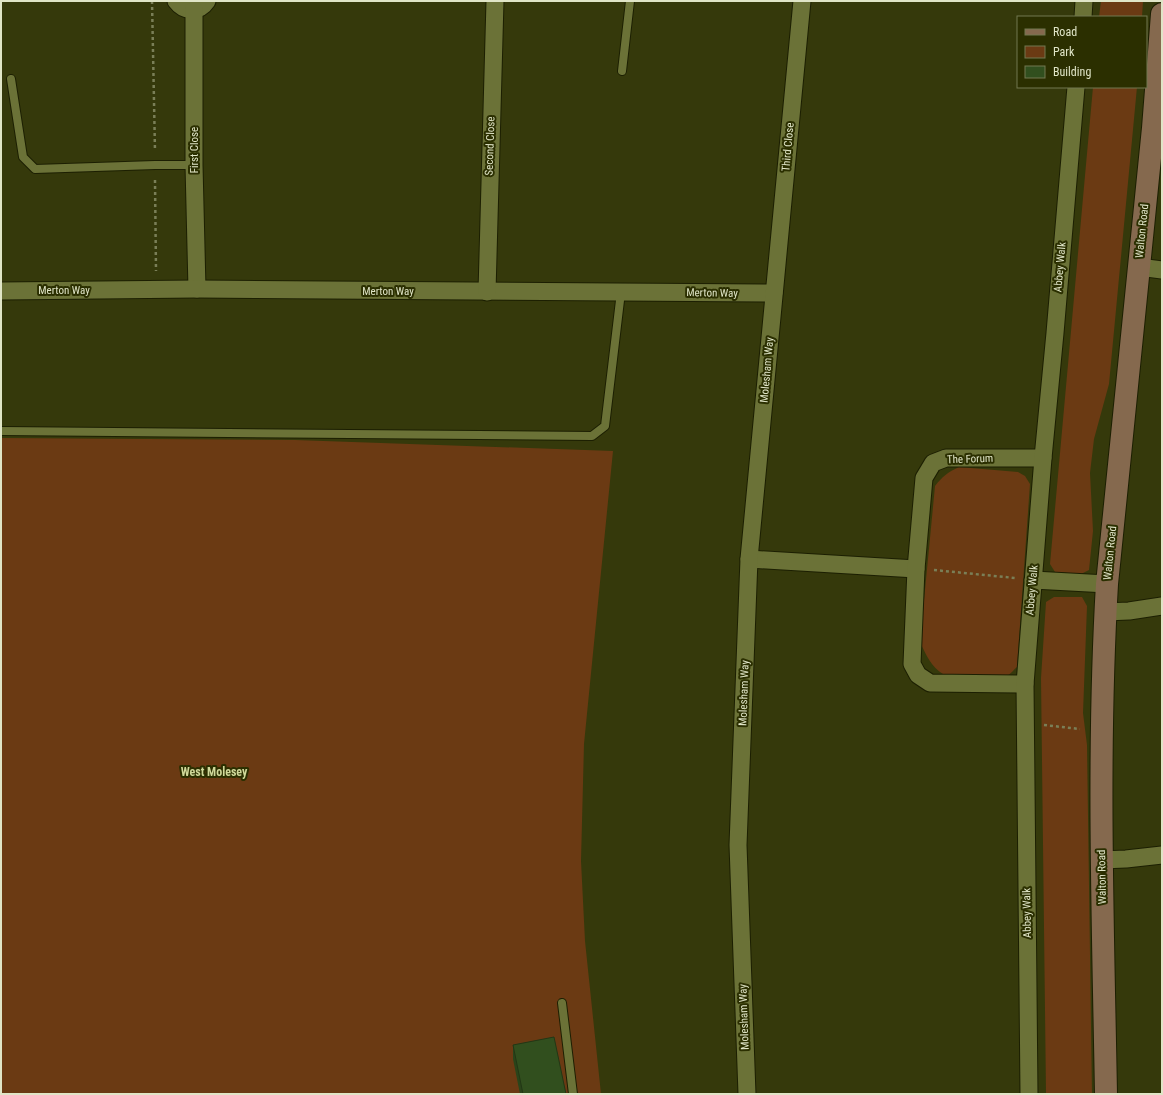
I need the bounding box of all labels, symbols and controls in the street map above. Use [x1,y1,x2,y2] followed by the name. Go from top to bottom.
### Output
[1017,16,1147,88] legend
[1053,25,1077,39] text: Road
[1053,45,1075,59] text: Park
[1053,65,1091,79] text: Building
[482,116,498,176] street label: Second Close
[779,122,797,172] street label: Third Close
[188,127,201,173] street label: First Close
[1133,203,1151,259] street label: Walton Road
[1051,241,1069,293] street label: Abbey Walk
[38,284,90,297] street label: Merton Way
[362,285,414,298] street label: Merton Way
[686,286,738,300] street label: Merton Way
[758,336,776,403] street label: Molesham Way
[947,452,993,466] street label: The Forum
[1101,525,1119,581] street label: Walton Road
[1023,564,1041,616] street label: Abbey Walk
[736,659,752,726] street label: Molesham Way
[181,765,248,779] district label: West Molesey
[1095,850,1109,904] street label: Walton Road
[1020,888,1034,938] street label: Abbey Walk
[736,983,752,1050] street label: Molesham Way

